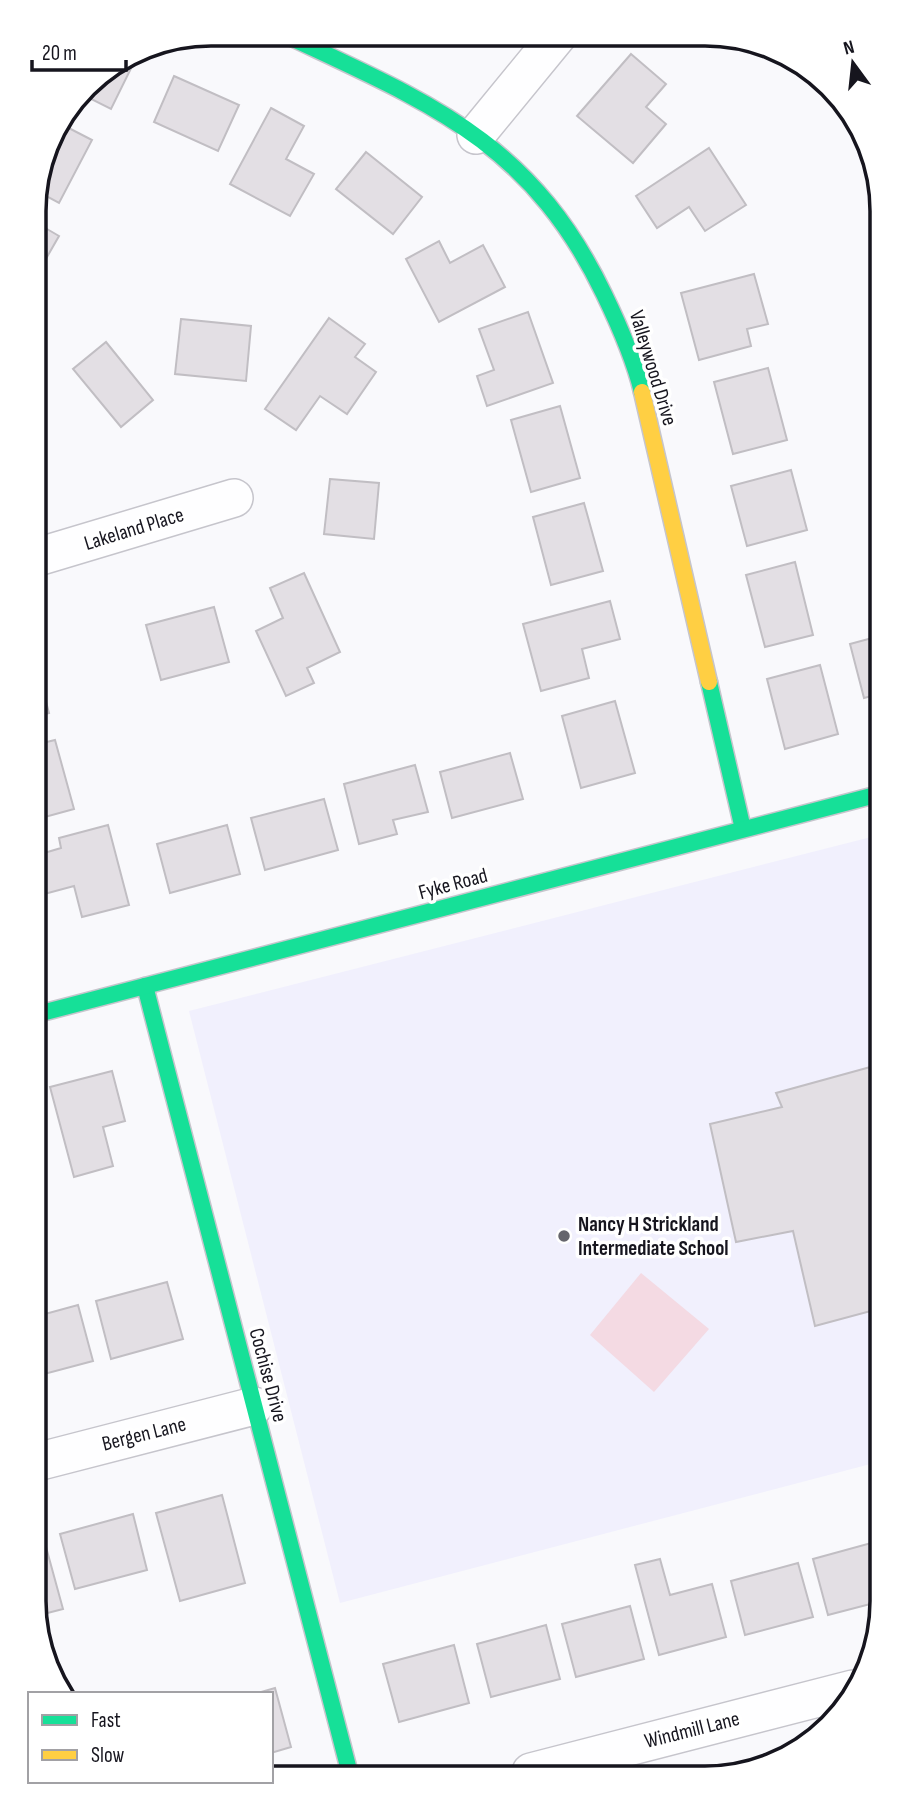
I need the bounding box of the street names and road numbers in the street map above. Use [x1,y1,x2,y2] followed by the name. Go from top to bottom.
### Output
[624,307,682,429] street label: Valleywood Drive
[81,502,187,556] street label: Lakeland Place
[416,863,490,905] street label: Fyke Road
[244,1325,292,1425] street label: Cochise Drive
[99,1412,189,1456] street label: Bergen Lane
[642,1706,742,1754] street label: Windmill Lane

